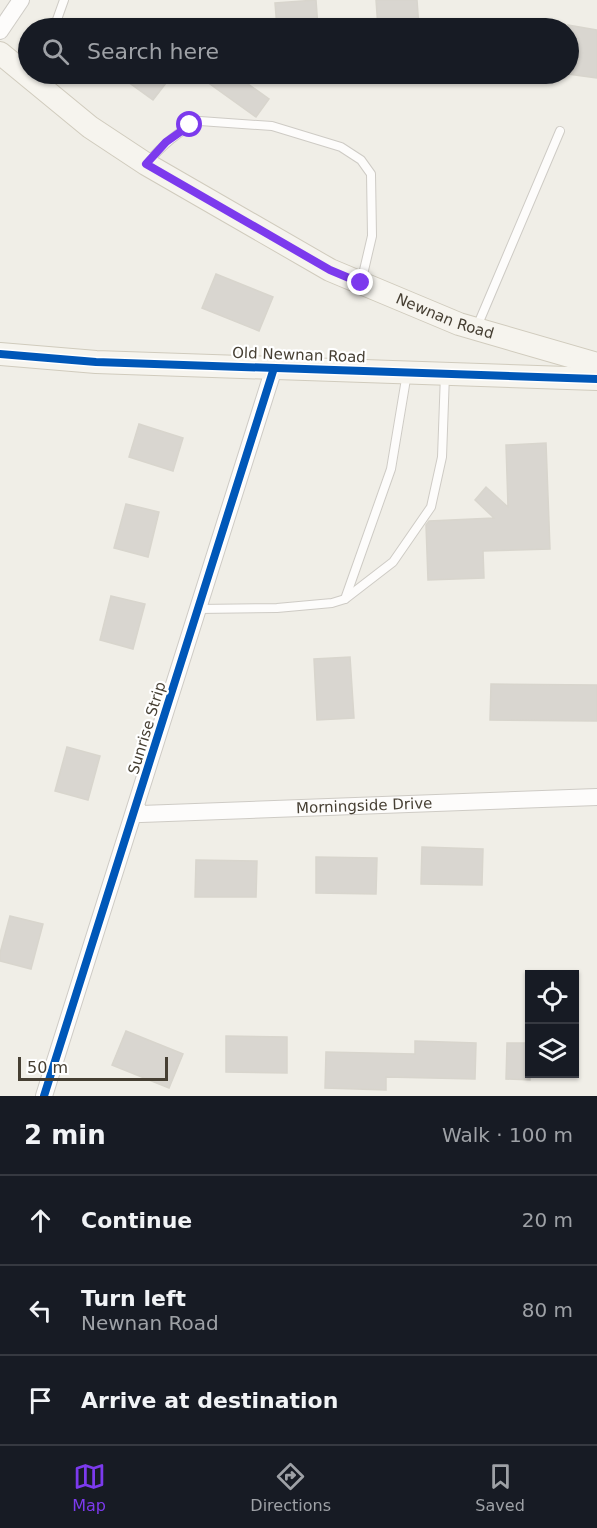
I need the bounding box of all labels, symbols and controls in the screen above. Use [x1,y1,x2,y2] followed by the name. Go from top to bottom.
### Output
[18,18,579,84] search box
[39,35,72,68] icon: search
[87,39,219,64] text: Search here
[176,111,202,137] route start
[347,269,373,295] route end
[393,290,496,343] street label: Newnan Road
[232,344,366,366] street label: Old Newnan Road
[124,679,170,777] street label: Sunrise Strip
[296,794,433,817] street label: Morningside Drive
[525,970,579,1078] map controls
[525,970,579,1024] button: locate
[525,1024,579,1078] button: layers
[18,1054,168,1082] scale bar
[27,1058,68,1077] text: 50 m
[24,1120,106,1150] text: 2 min
[442,1123,573,1147] text: Walk · 100 m
[24,1204,57,1237] icon: ahead
[81,1208,192,1233] text: Continue
[522,1208,573,1232] text: 20 m
[81,1286,186,1311] text: Turn left
[24,1294,57,1327] icon: left
[522,1298,573,1322] text: 80 m
[81,1311,219,1335] text: Newnan Road
[24,1384,57,1417] icon: arrive
[81,1388,338,1413] text: Arrive at destination
[72,1460,106,1515] tab: Map
[250,1460,331,1515] tab: Directions
[475,1460,525,1515] tab: Saved

